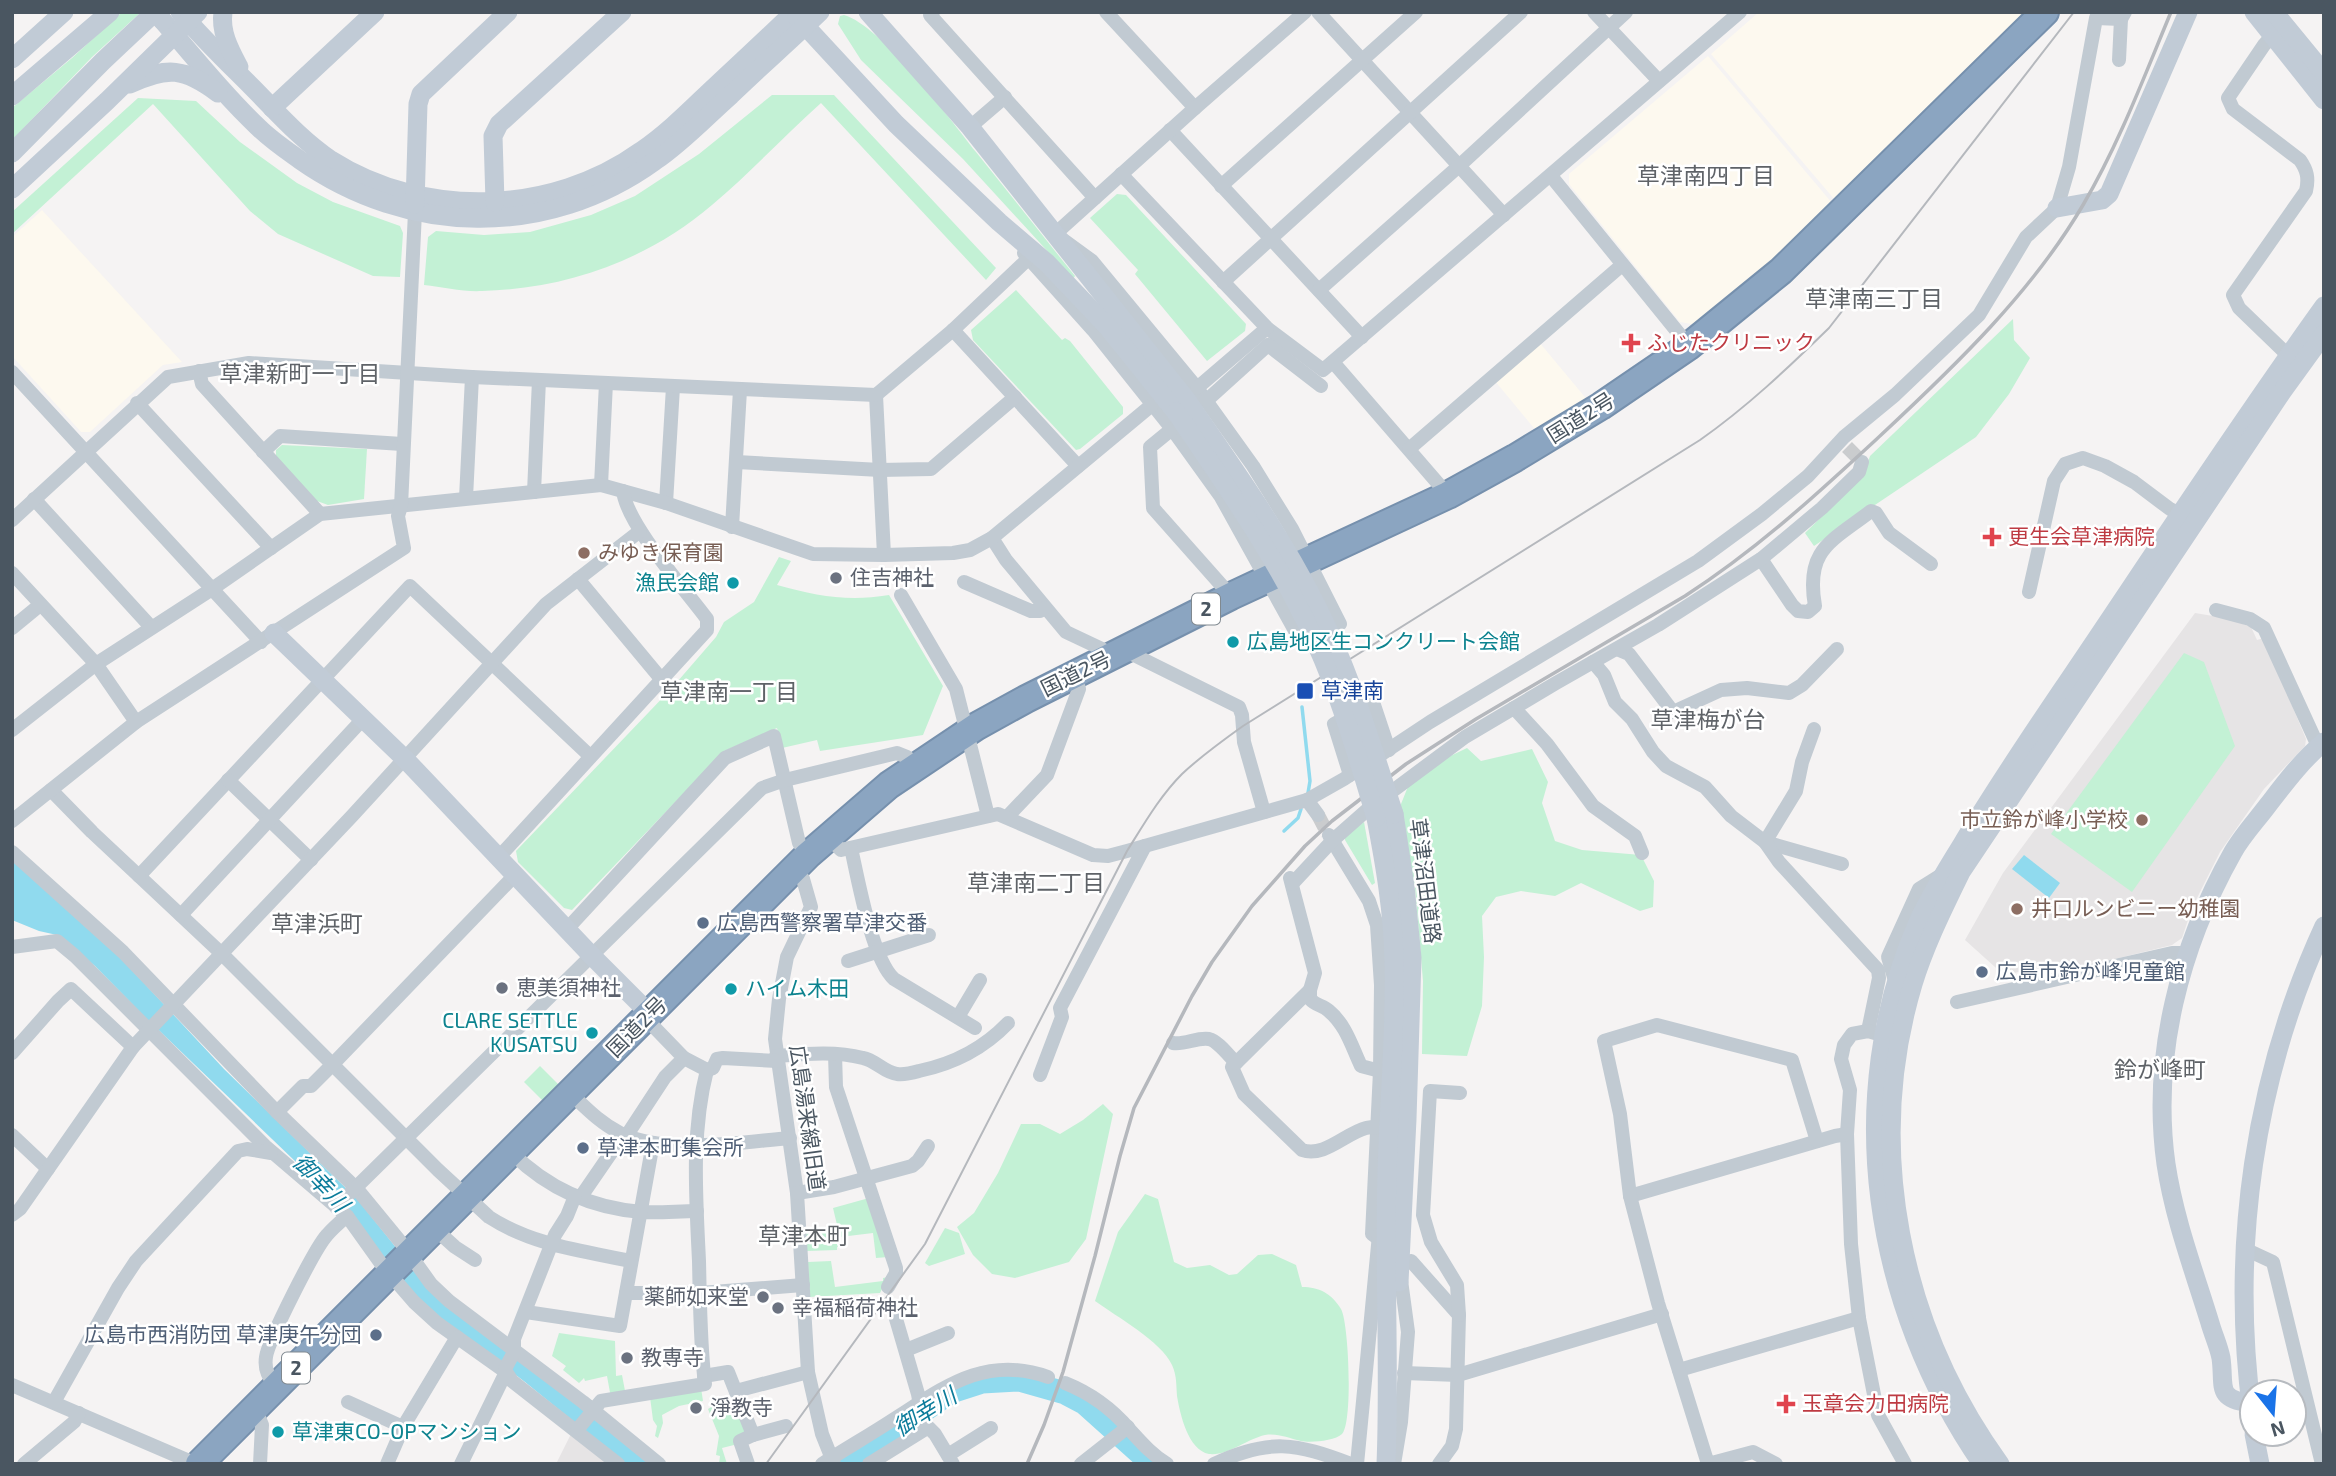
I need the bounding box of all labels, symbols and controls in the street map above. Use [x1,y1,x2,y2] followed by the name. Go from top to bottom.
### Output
[1637,161,1775,189] district label: 草津南四丁目
[1805,284,1943,312] district label: 草津南三丁目
[1647,329,1815,354] place label: ふじたクリニック
[1621,333,1641,353] marker: ふじたクリニック
[220,359,381,387] district label: 草津新町一丁目
[1542,386,1619,447] street label: 国道2号
[2008,523,2155,548] place label: 更生会草津病院
[1982,527,2002,547] marker: 更生会草津病院
[598,539,724,564] place label: みゆき保育園
[576,545,592,561] marker: みゆき保育園
[850,564,934,589] place label: 住吉神社
[635,569,719,594] place label: 漁民会館
[828,570,844,586] marker: 住吉神社
[725,575,741,591] marker: 漁民会館
[1192,594,1220,624] road number: 2
[1247,628,1520,653] place label: 広島地区生コンクリート会館
[1225,634,1241,650] marker: 広島地区生コンクリート会館
[1036,645,1114,700] street label: 国道2号
[660,677,798,705] district label: 草津南一丁目
[1321,677,1384,702] place label: 草津南
[1295,681,1315,701] marker: 草津南
[1651,705,1766,733] district label: 草津梅が台
[1960,806,2128,831] place label: 市立鈴が峰小学校
[2134,812,2150,828] marker: 市立鈴が峰小学校
[1406,817,1447,945] street label: 草津沼田道路
[967,868,1105,896] district label: 草津南二丁目
[2031,895,2241,920] place label: 井口ルンビニー幼稚園
[2009,901,2025,917] marker: 井口ルンビニー幼稚園
[271,909,363,937] district label: 草津浜町
[717,909,927,934] place label: 広島西警察署草津交番
[695,915,711,931] marker: 広島西警察署草津交番
[1996,958,2185,983] place label: 広島市鈴が峰児童館
[1974,964,1990,980] marker: 広島市鈴が峰児童館
[516,974,621,999] place label: 恵美須神社
[745,975,849,1000] place label: ハイム木田
[494,980,510,996] marker: 恵美須神社
[723,981,739,997] marker: ハイム木田
[601,991,671,1061] street label: 国道2号
[442,1007,578,1056] place label: CLARE SETTLE KUSATSU
[584,1025,600,1041] marker: CLARE SETTLE KUSATSU
[786,1043,831,1192] street label: 広島湯来線旧道
[2114,1055,2206,1083] district label: 鈴が峰町
[597,1134,744,1159] place label: 草津本町集会所
[575,1140,591,1156] marker: 草津本町集会所
[288,1148,358,1219] water label: 御幸川
[758,1221,850,1249] district label: 草津本町
[644,1283,749,1308] place label: 薬師如来堂
[755,1289,771,1305] marker: 薬師如来堂
[792,1294,918,1319] place label: 幸福稲荷神社
[770,1300,786,1316] marker: 幸福稲荷神社
[84,1321,362,1346] place label: 広島市西消防団 草津庚午分団
[368,1327,384,1343] marker: 広島市西消防団 草津庚午分団
[641,1344,704,1369] place label: 教専寺
[619,1350,635,1366] marker: 教専寺
[282,1352,310,1384] road number: 2
[2238,1378,2308,1448] north arrow
[888,1379,964,1441] water label: 御幸川
[1802,1390,1949,1415] place label: 玉章会力田病院
[710,1394,773,1419] place label: 淨教寺
[1776,1394,1796,1414] marker: 玉章会力田病院
[688,1400,704,1416] marker: 淨教寺
[2268,1417,2288,1443] text: N
[292,1418,522,1443] place label: 草津東CO-OPマンション
[270,1424,286,1440] marker: 草津東CO-OPマンション

